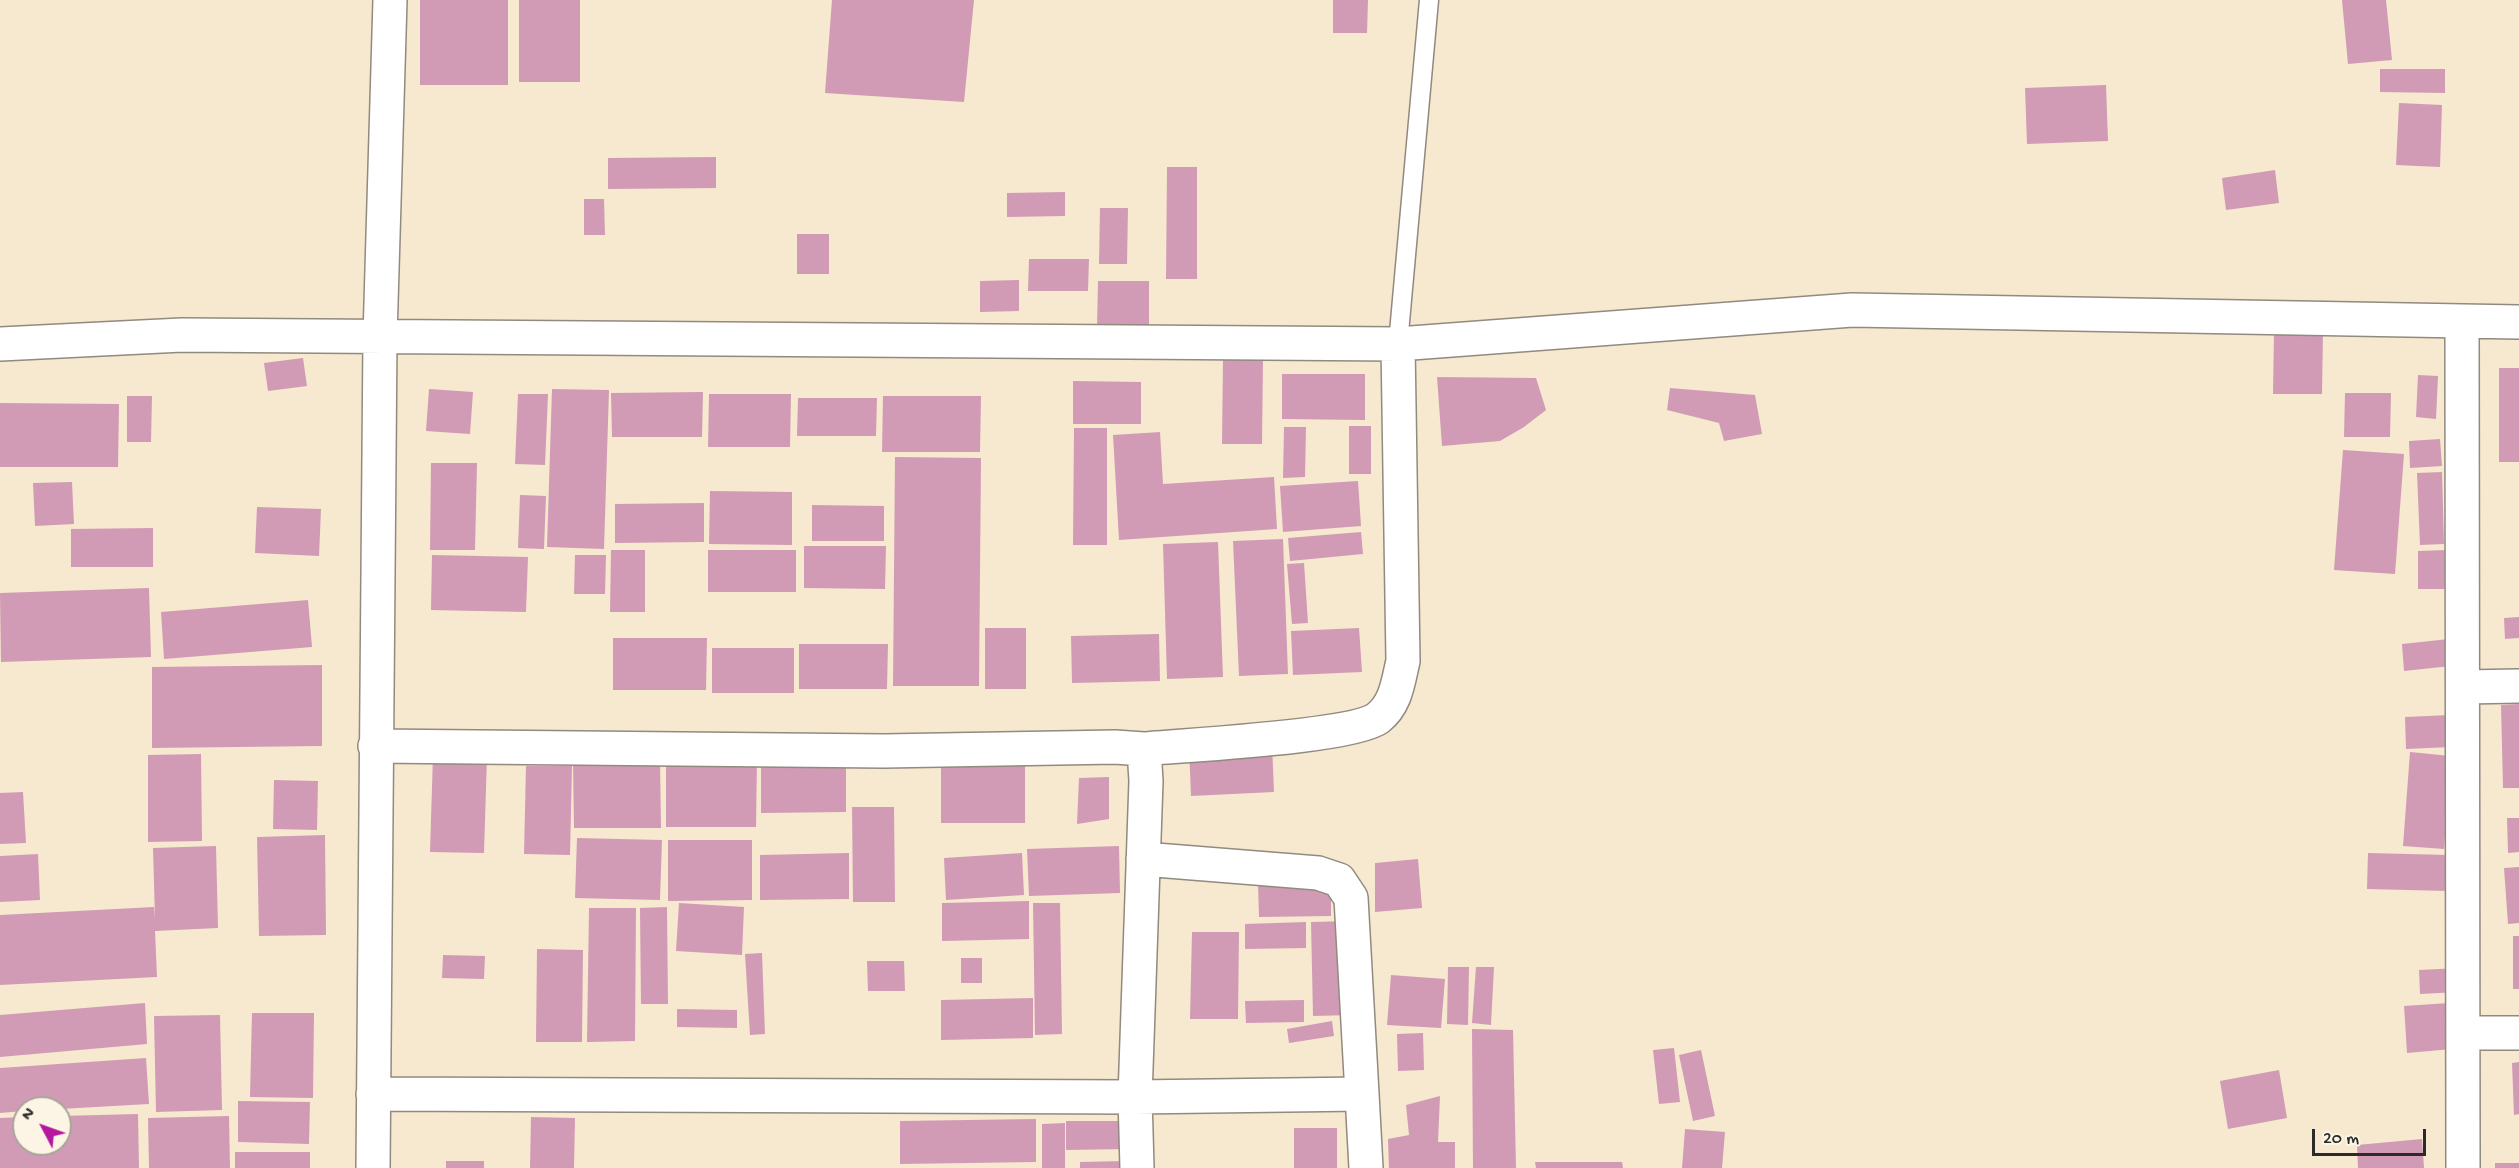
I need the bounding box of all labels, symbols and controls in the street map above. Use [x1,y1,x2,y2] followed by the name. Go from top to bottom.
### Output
[12,1096,72,1156] north arrow
[19,1105,40,1125] text: N
[2315,1117,2429,1155] scale bar
[2323,1129,2359,1150] text: 20 m

